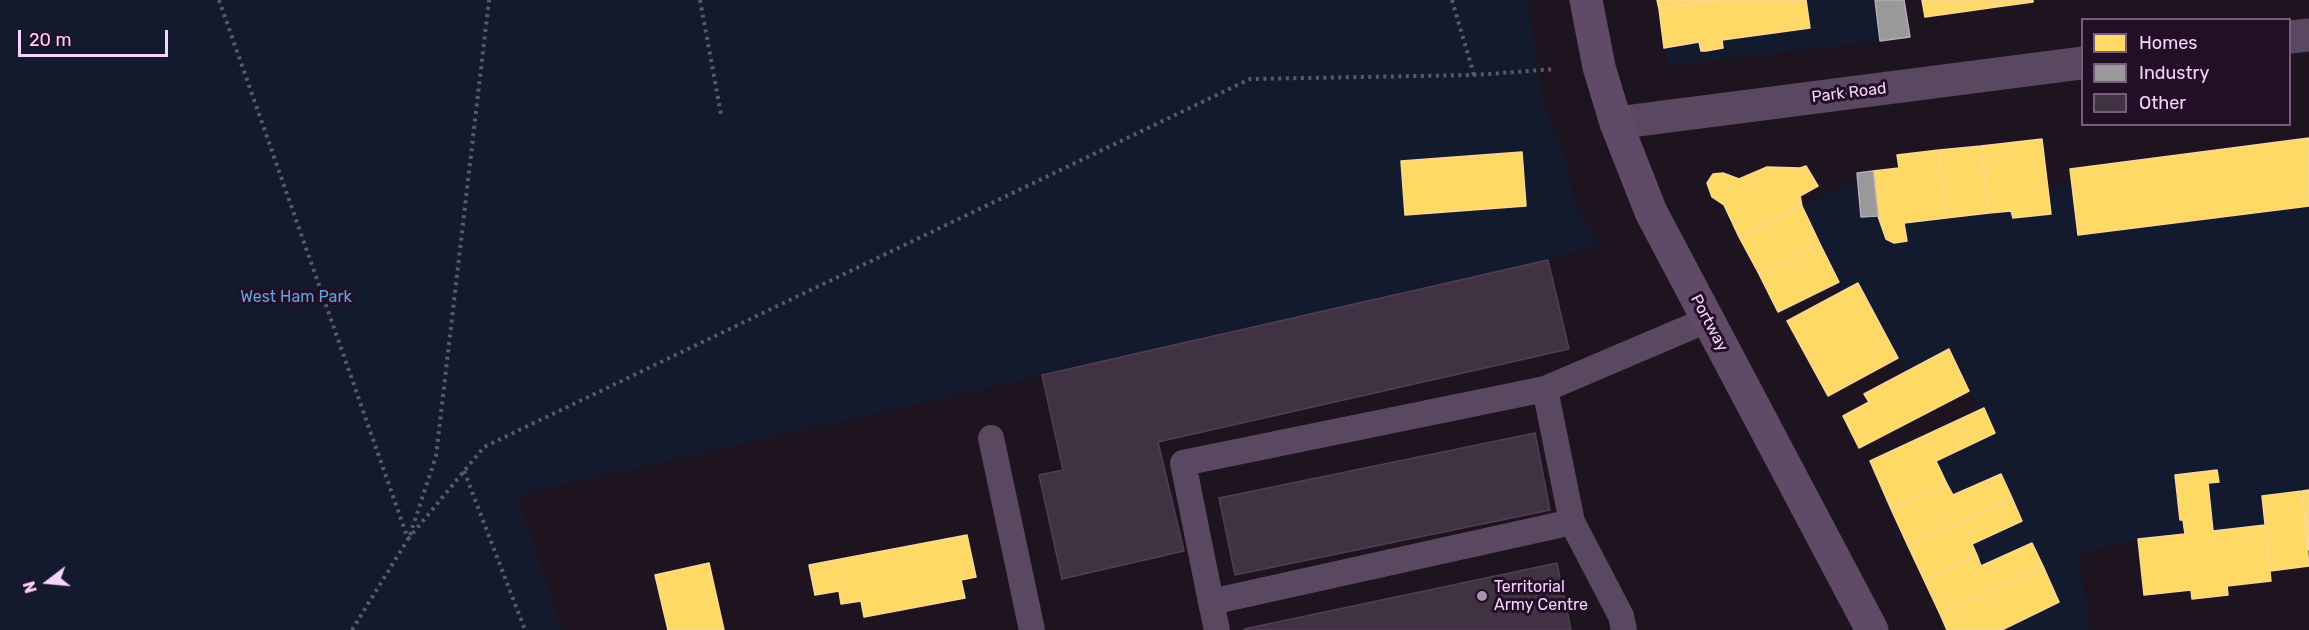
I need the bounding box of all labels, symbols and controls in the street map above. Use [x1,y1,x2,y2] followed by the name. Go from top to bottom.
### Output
[21,18,171,56] scale bar
[2081,18,2291,126] legend
[29,29,71,51] text: 20 m
[2139,32,2197,54] text: Homes
[2139,62,2209,84] text: Industry
[1811,79,1887,107] street label: Park Road
[2139,92,2186,114] text: Other
[240,287,352,307] park label: West Ham Park
[1686,291,1732,355] street label: Portway
[18,552,78,612] north arrow
[1494,577,1588,615] place label: Territorial Army Centre
[19,579,41,595] text: N
[1475,589,1489,603] marker: Territorial Army Centre

